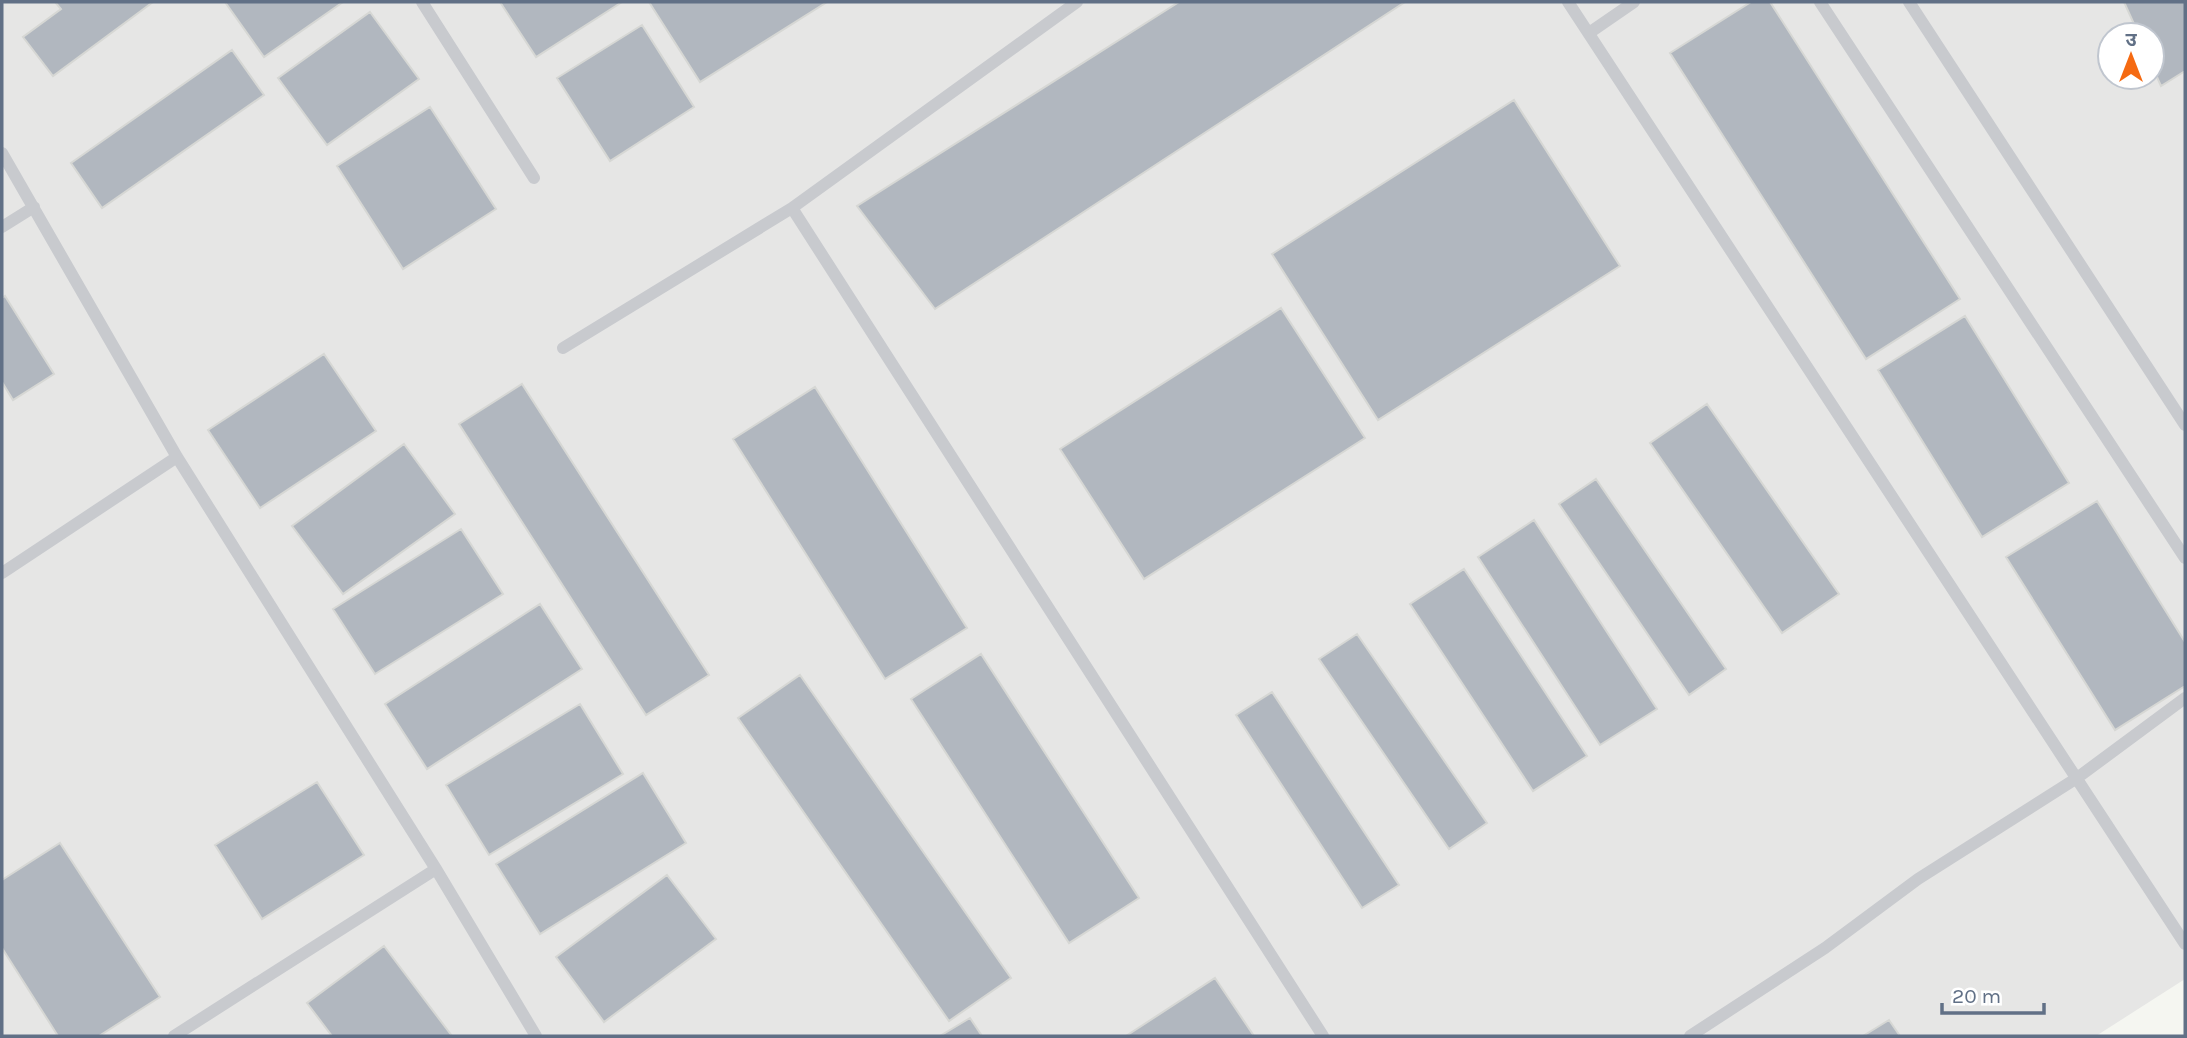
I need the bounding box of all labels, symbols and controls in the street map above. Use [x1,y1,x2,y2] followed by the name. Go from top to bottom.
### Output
[2096,21,2166,91] north arrow
[2125,29,2137,51] text: उ
[1942,972,2044,1016] scale bar
[1952,984,2001,1008] text: 20 m

